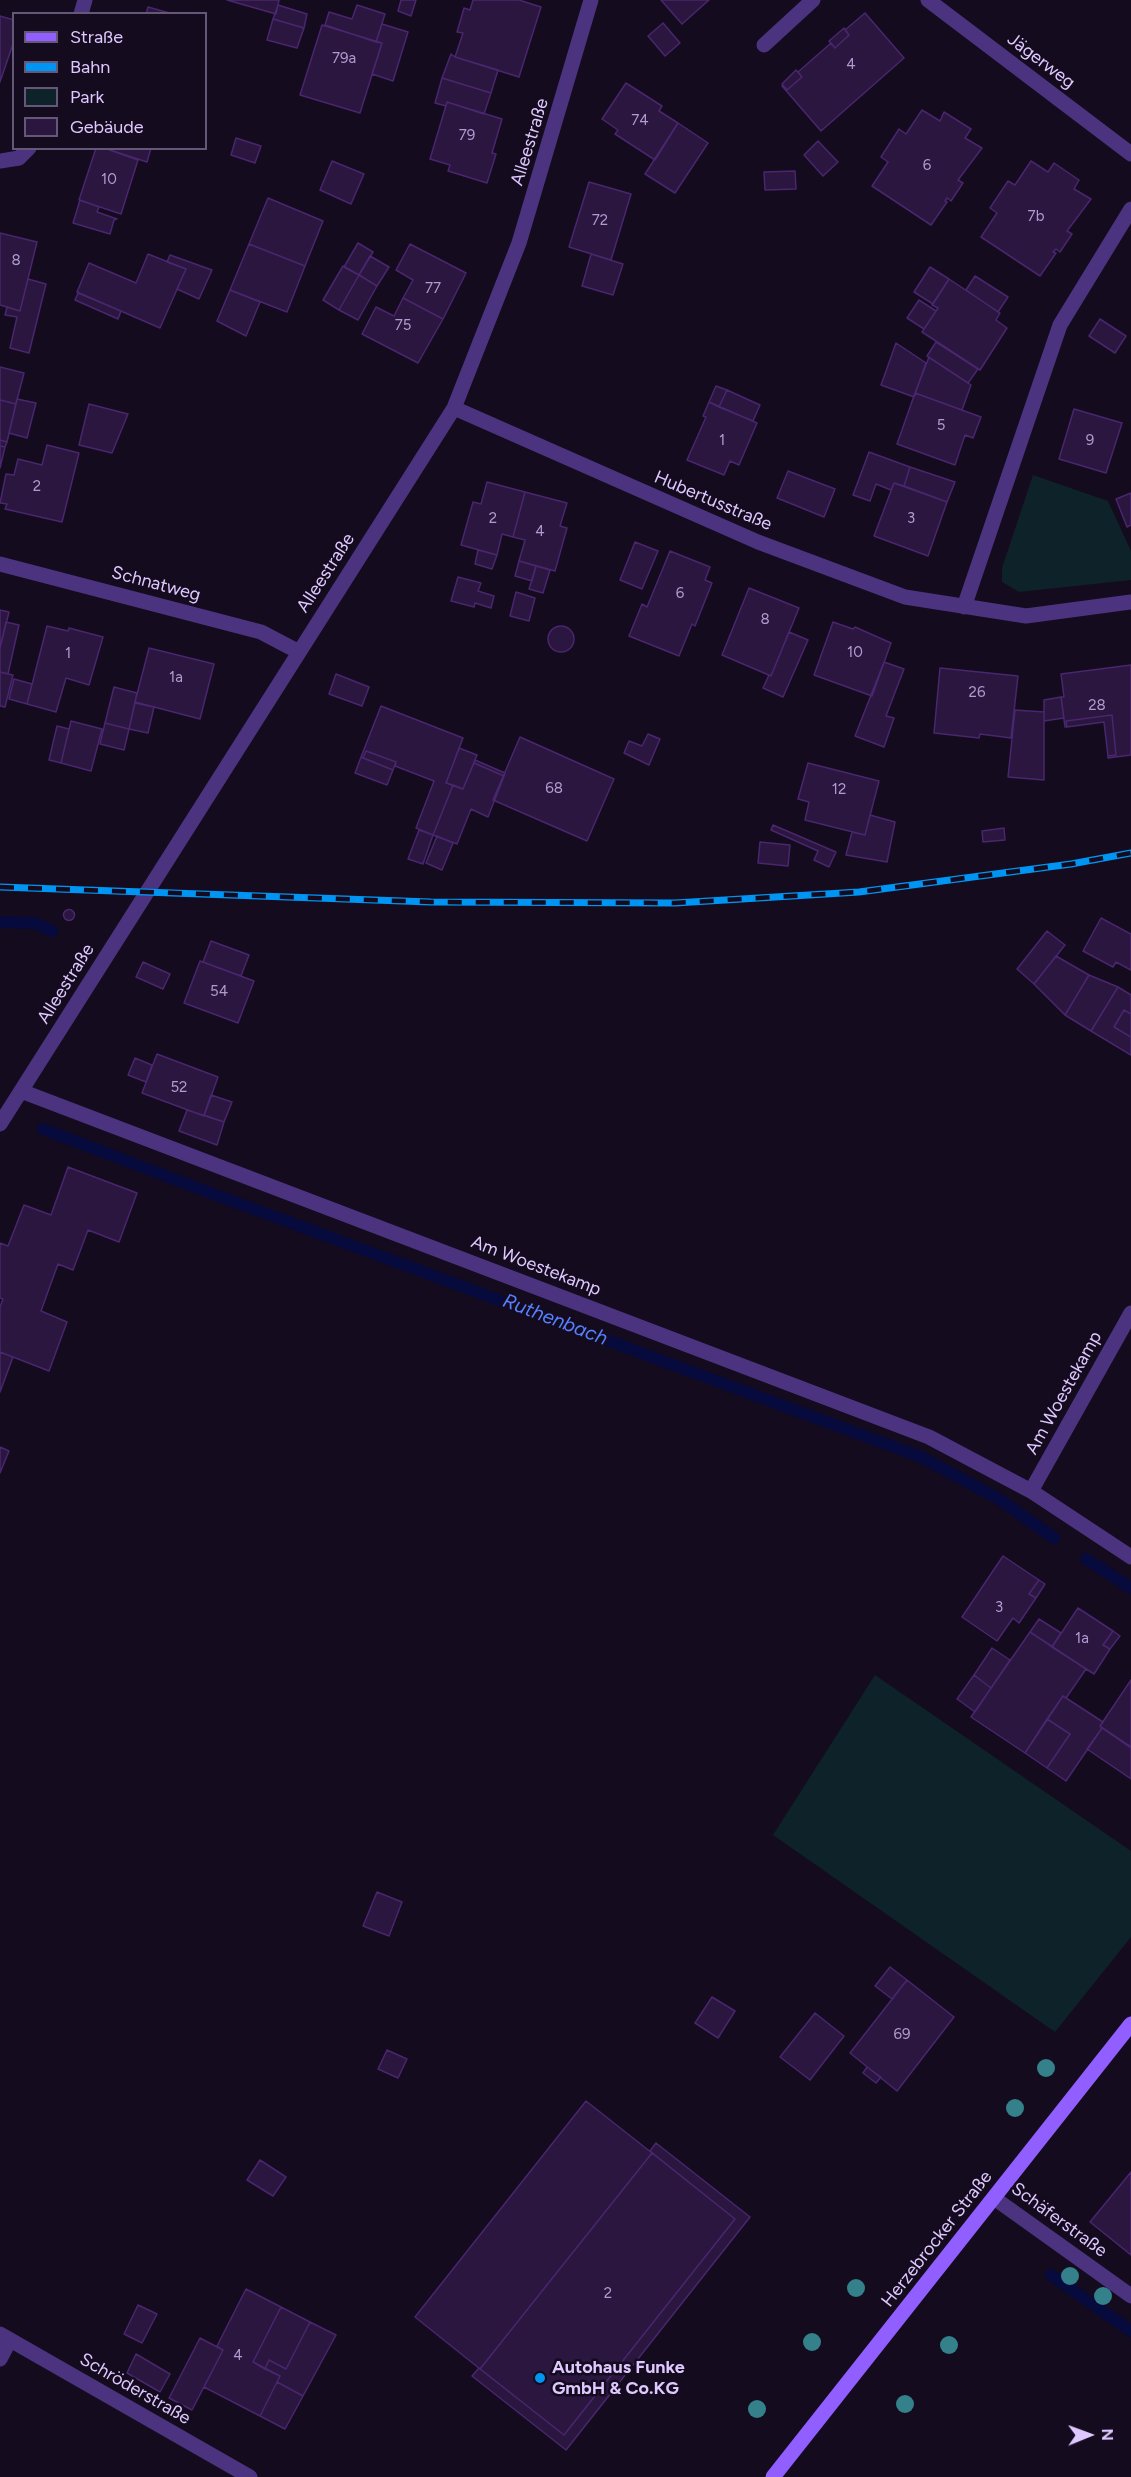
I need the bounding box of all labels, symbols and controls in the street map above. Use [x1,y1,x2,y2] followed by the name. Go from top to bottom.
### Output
[12,12,207,150] legend
[70,26,123,48] text: Straße
[1003,29,1079,93] street label: Jägerweg
[332,50,356,68] house number: 79a
[70,56,110,78] text: Bahn
[846,56,856,74] house number: 4
[70,86,104,108] text: Park
[506,96,554,188] street label: Alleestraße
[631,112,649,130] house number: 74
[70,116,144,138] text: Gebäude
[459,127,475,145] house number: 79
[923,157,931,175] house number: 6
[101,171,117,189] house number: 10
[1028,208,1044,226] house number: 7b
[592,212,608,230] house number: 72
[11,252,21,270] house number: 8
[425,280,441,298] house number: 77
[395,317,411,335] house number: 75
[937,417,945,435] house number: 5
[719,432,725,450] house number: 1
[1086,432,1094,450] house number: 9
[651,467,775,535] street label: Hubertusstraße
[33,478,41,496] house number: 2
[489,510,497,528] house number: 2
[907,510,915,528] house number: 3
[535,523,545,541] house number: 4
[292,529,360,617] street label: Alleestraße
[109,562,203,606] street label: Schnatweg
[676,585,684,603] house number: 6
[760,611,770,629] house number: 8
[847,644,863,662] house number: 10
[65,645,71,663] house number: 1
[169,669,183,687] house number: 1a
[969,684,985,702] house number: 26
[1088,697,1106,715] house number: 28
[545,780,563,798] house number: 68
[832,781,846,799] house number: 12
[33,940,99,1028] street label: Alleestraße
[210,983,228,1001] house number: 54
[170,1079,188,1097] house number: 52
[468,1231,604,1301] street label: Am Woestekamp
[499,1289,611,1351] water label: Ruthenbach
[1021,1328,1107,1458] street label: Am Woestekamp
[995,1599,1003,1617] house number: 3
[1075,1630,1089,1648] house number: 1a
[894,2026,910,2044] house number: 69
[877,2167,997,2311] street label: Herzebrocker Straße
[1007,2178,1111,2262] street label: Schäferstraße
[604,2285,612,2303] house number: 2
[233,2347,243,2365] house number: 4
[76,2349,194,2429] street label: Schröderstraße
[552,2357,685,2400] place label: Autohaus Funke GmbH & Co.KG
[533,2371,547,2385] marker: Autohaus Funke GmbH & Co.KG
[1059,2405,1119,2465] north arrow
[1098,2428,1117,2441] text: N

